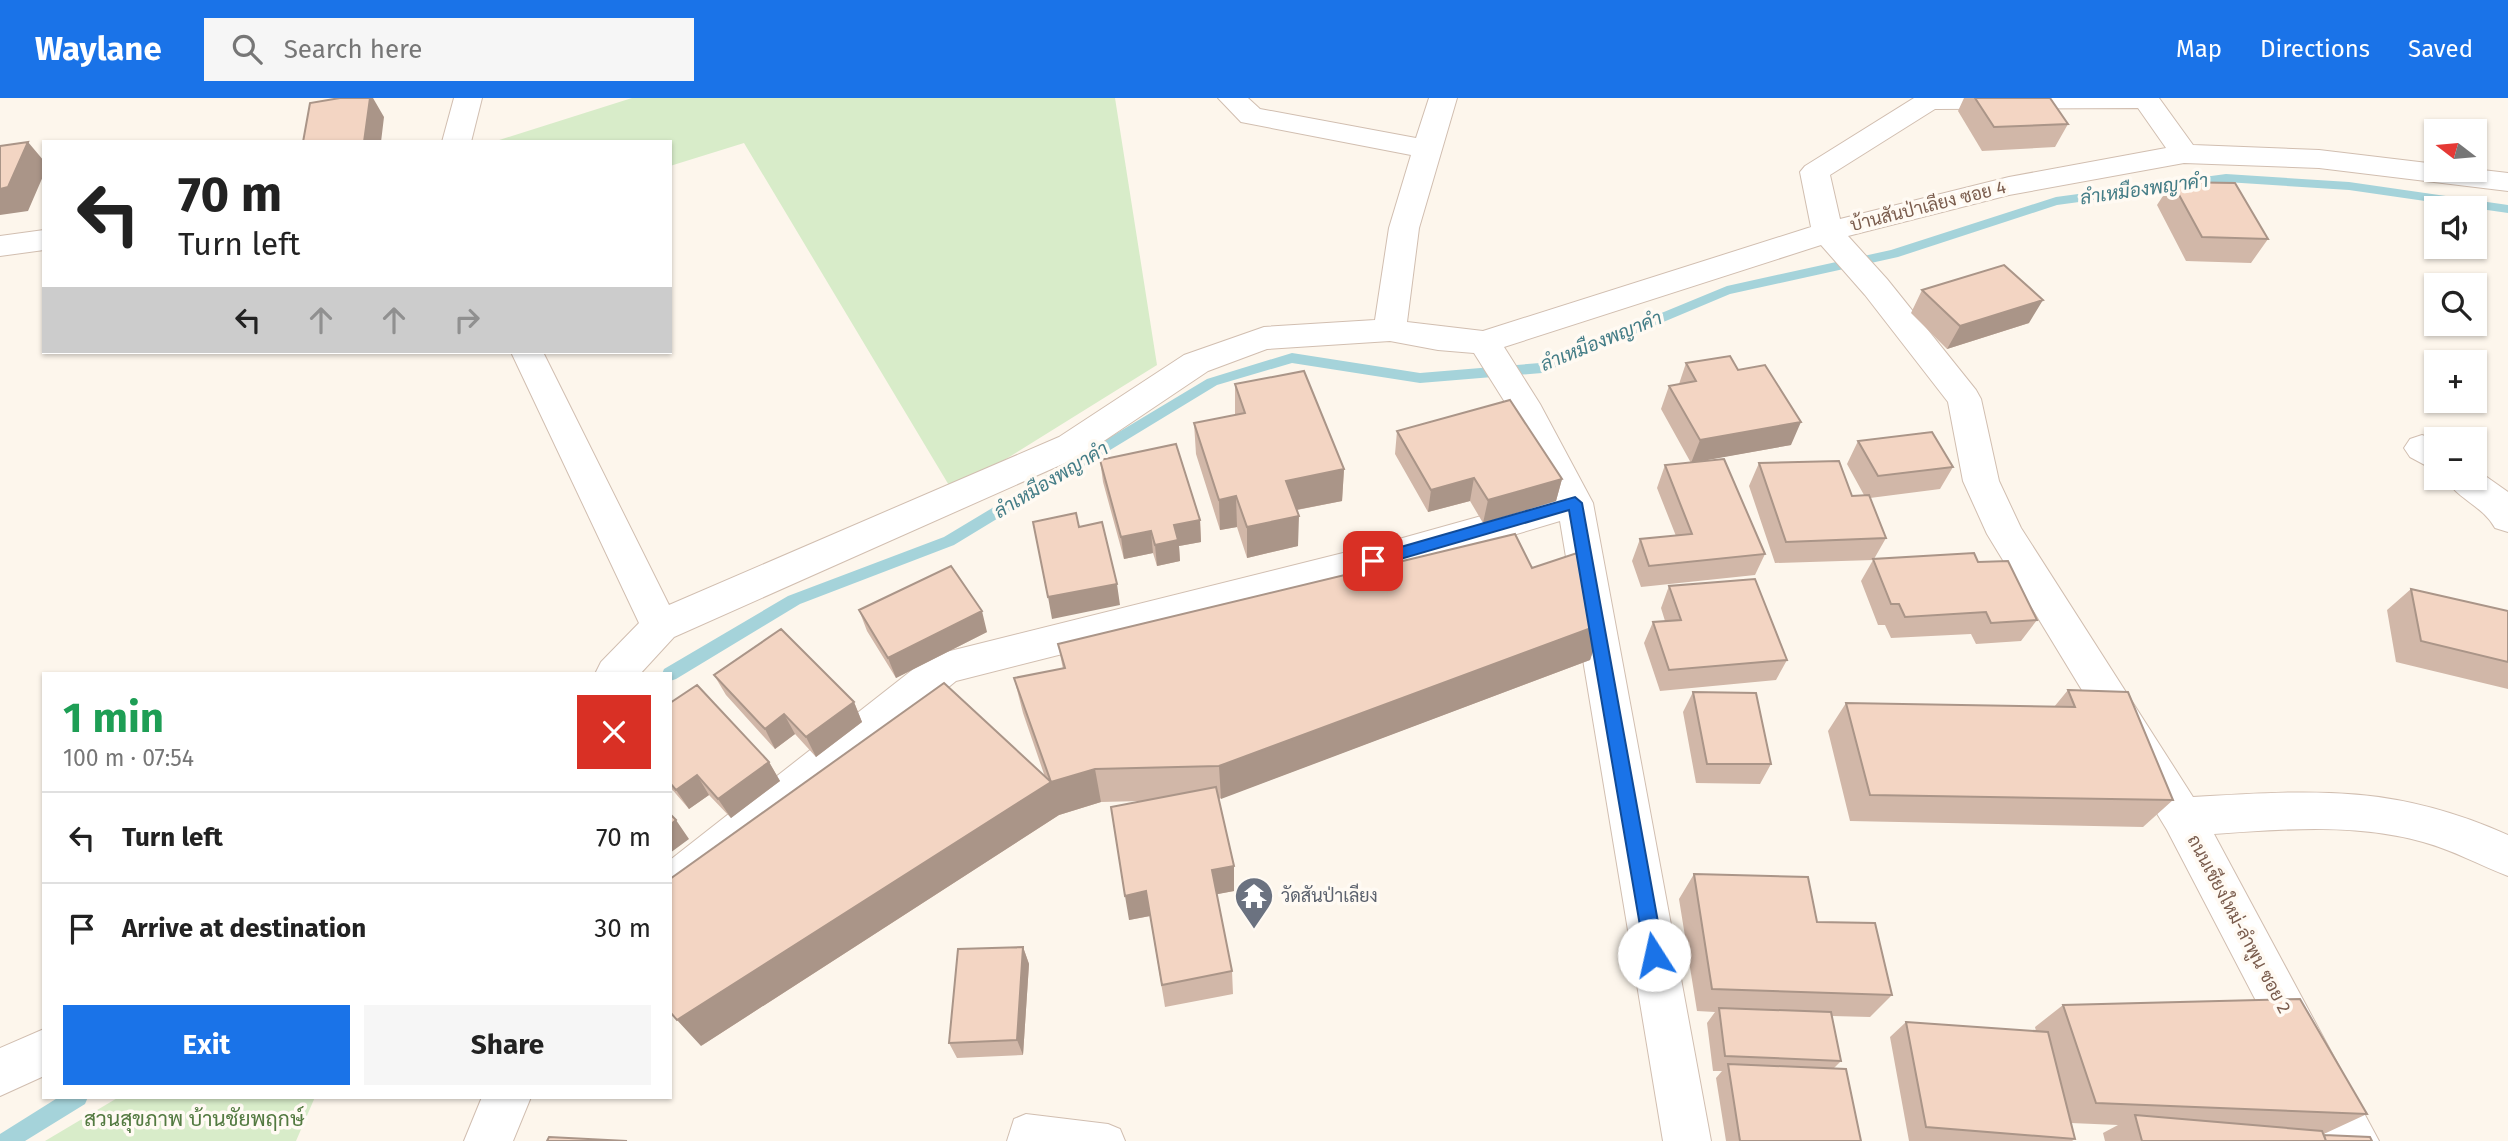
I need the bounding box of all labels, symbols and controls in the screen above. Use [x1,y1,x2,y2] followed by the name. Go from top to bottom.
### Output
[204,18,694,81] search box
[35,29,162,69] text: Waylane
[228,30,266,68] icon: search
[284,34,423,65] text: Search here
[2176,35,2222,63] text: Map
[2260,35,2370,63] text: Directions
[2408,35,2473,63] text: Saved
[2424,119,2487,182] north arrow
[2424,119,2487,490] map controls
[178,165,282,224] text: 70 m
[63,168,154,259] icon: left
[2078,168,2209,209] water label: ลำเหมืองพญาคำ
[1847,174,2009,236] street label: บ้านสันป่าเลียง ซอย 4
[2424,196,2487,259] button: sound
[178,225,300,263] text: Turn left
[2424,273,2487,336] button: search
[229,301,267,339] icon: left
[302,301,340,339] icon: ahead
[375,301,413,339] icon: ahead
[448,301,486,339] icon: right
[1537,305,1665,376] water label: ลำเหมืองพญาคำ
[2424,350,2487,413] button: +
[2424,427,2487,490] button: −
[989,436,1112,523] water label: ลำเหมืองพญาคำ
[1343,531,1403,591] pin
[1354,542,1392,580] icon: arrive
[63,693,164,743] text: 1 min
[577,695,651,769] button: close
[63,744,194,772] text: 100 m · 07:54
[63,819,101,857] icon: left
[122,822,223,853] text: Turn left
[596,822,651,853] text: 70 m
[2181,830,2297,1018] street label: ถนนเชียงใหม่-ลำพูน ซอย 2
[1233,875,1275,930] temple icon: วัดสันป่าเลียง
[1281,883,1378,907] place label: วัดสันป่าเลียง
[63,910,101,948] icon: arrive
[122,913,366,944] text: Arrive at destination
[594,913,651,944] text: 30 m
[1617,918,1691,992] position arrow
[63,1005,350,1085] button: Exit
[364,1005,651,1085] button: Share
[84,1105,305,1133] park label: สวนสุขภาพ บ้านชัยพฤกษ์

